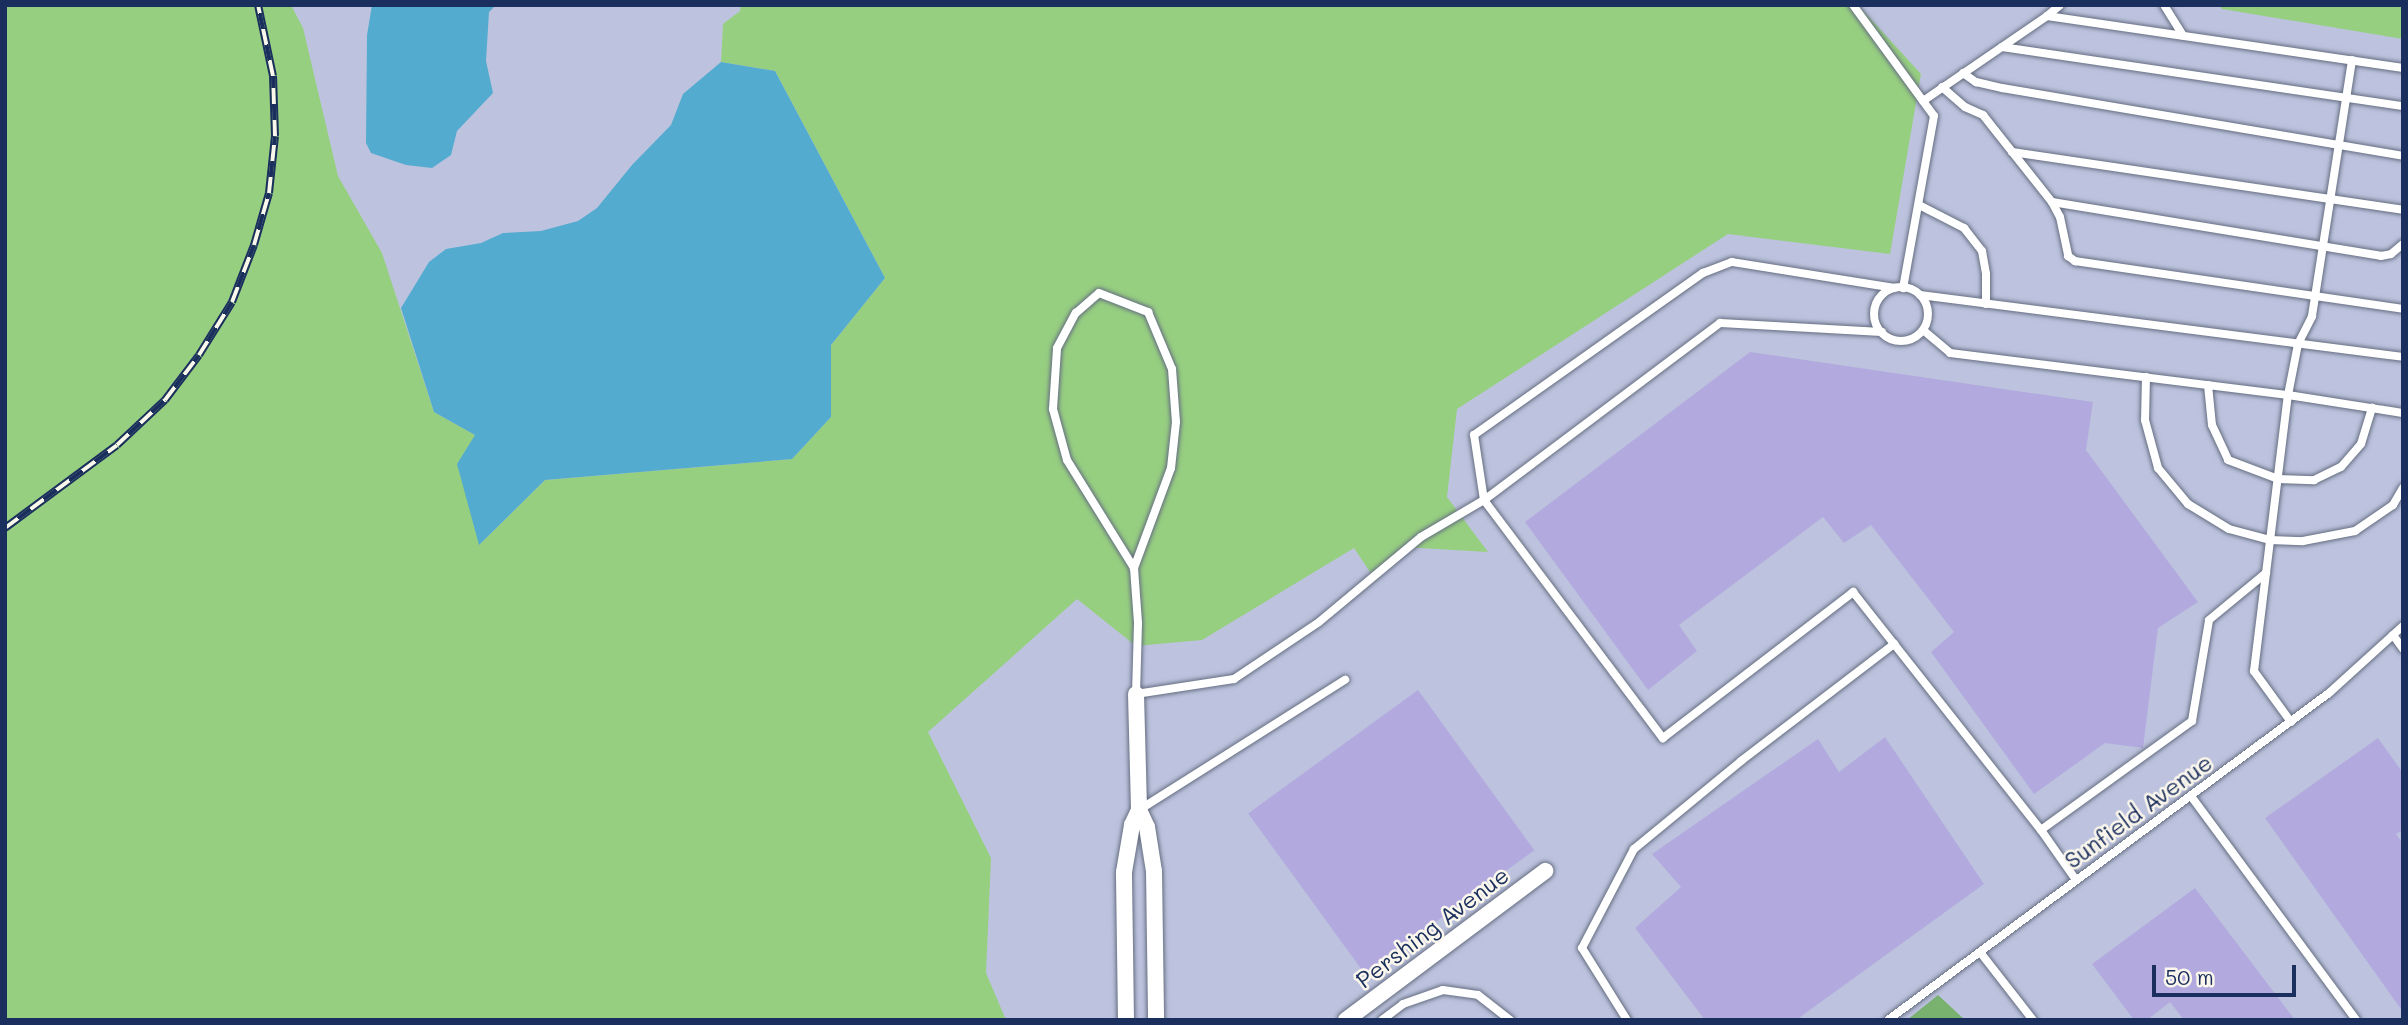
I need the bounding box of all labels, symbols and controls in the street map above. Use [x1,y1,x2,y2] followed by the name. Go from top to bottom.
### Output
[2059,748,2217,874] street label: Sunfield Avenue
[1350,861,1514,993] street label: Pershing Avenue
[2156,951,2300,995] scale bar
[2165,963,2214,990] text: 50 m

